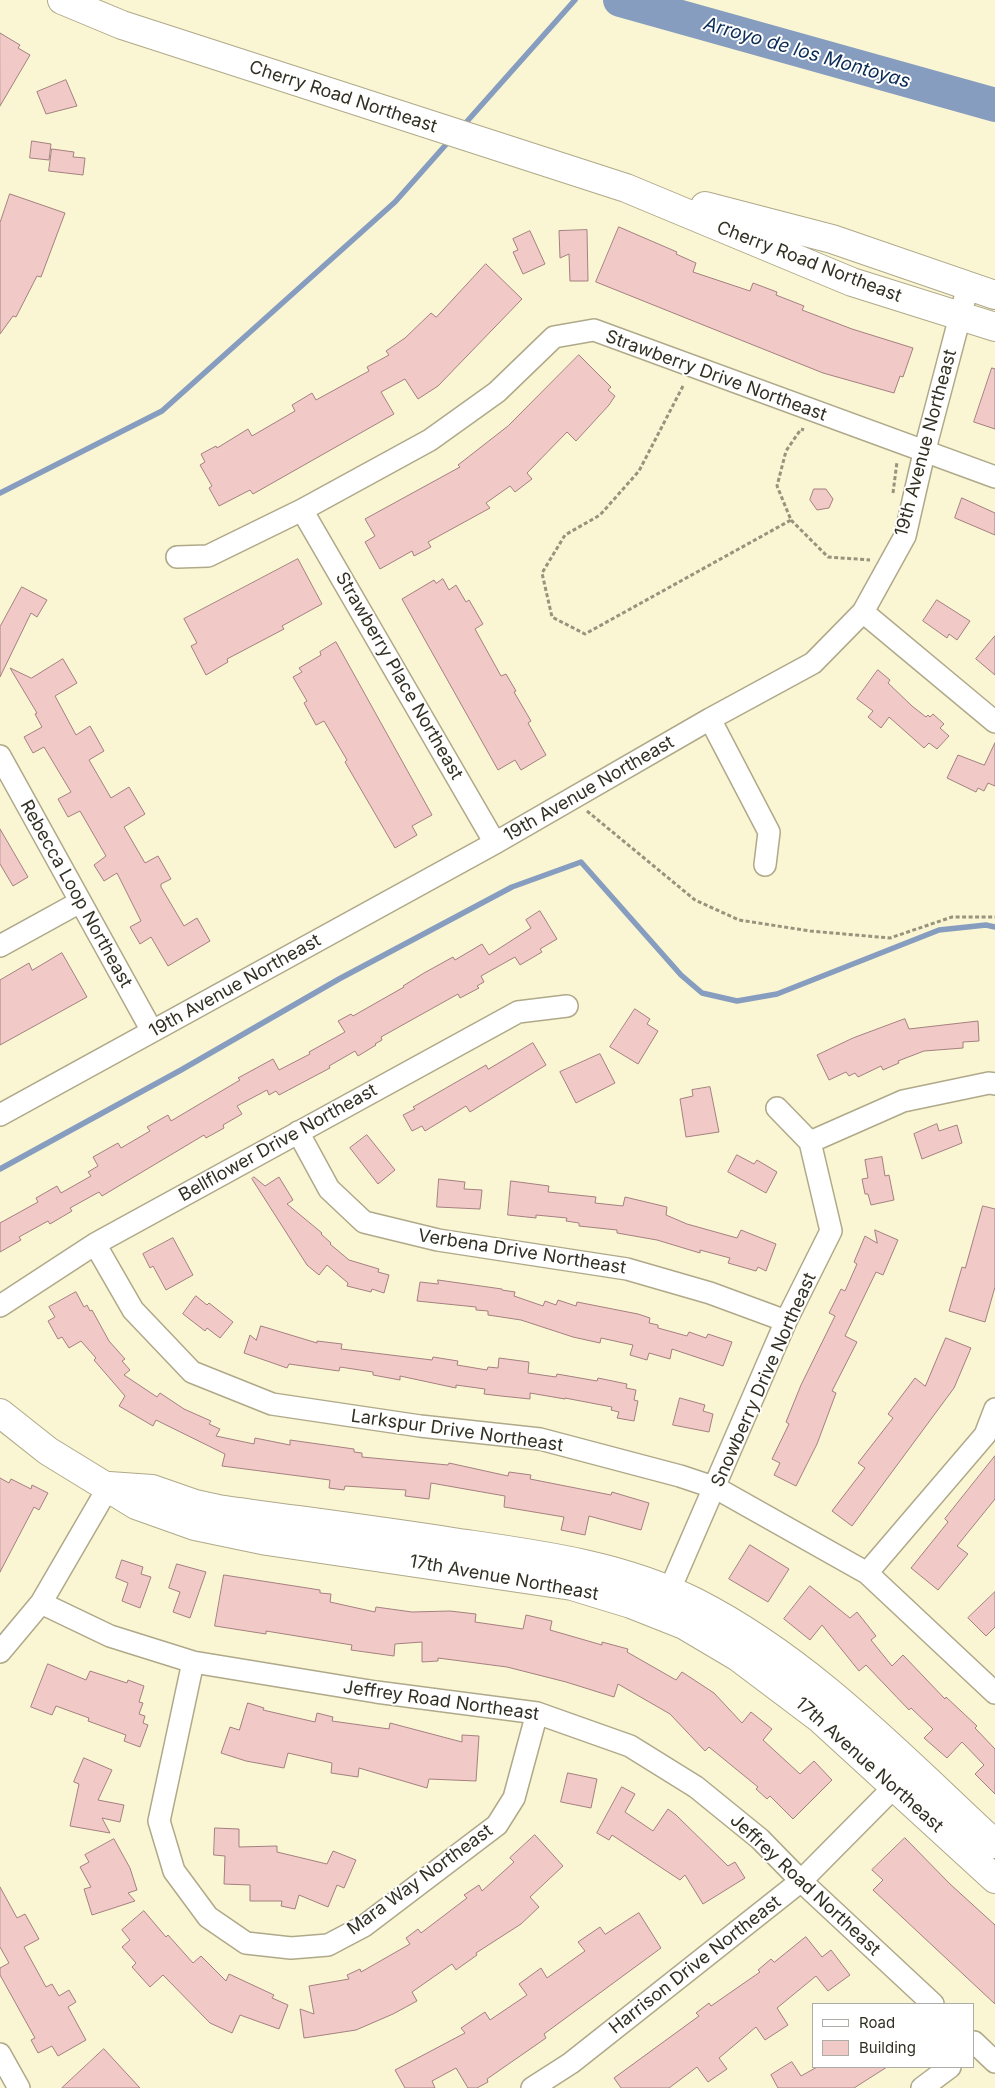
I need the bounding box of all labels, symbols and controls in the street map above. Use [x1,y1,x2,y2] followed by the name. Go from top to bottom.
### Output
[701,13,913,93] water label: Arroyo de los Montoyas
[246,56,440,138] street label: Cherry Road Northeast
[714,217,904,307] street label: Cherry Road Northeast
[603,326,829,426] street label: Strawberry Drive Northeast
[891,347,961,539] street label: 19th Avenue Northeast
[331,569,467,783] street label: Strawberry Place Northeast
[500,731,678,847] street label: 19th Avenue Northeast
[15,796,137,992] street label: Rebecca Loop Northeast
[145,930,325,1042] street label: 19th Avenue Northeast
[175,1079,381,1207] street label: Bellflower Drive Northeast
[416,1225,628,1279] street label: Verbena Drive Northeast
[707,1270,821,1490] street label: Snowberry Drive Northeast
[350,1405,564,1457] street label: Larkspur Drive Northeast
[408,1551,600,1605] street label: 17th Avenue Northeast
[342,1677,540,1725] street label: Jeffrey Road Northeast
[791,1693,947,1837] street label: 17th Avenue Northeast
[725,1810,885,1960] street label: Jeffrey Road Northeast
[343,1820,497,1940] street label: Mara Way Northeast
[605,1891,785,2039] street label: Harrison Drive Northeast
[812,2003,975,2068] legend
[859,2013,895,2032] text: Road
[859,2038,916,2057] text: Building

